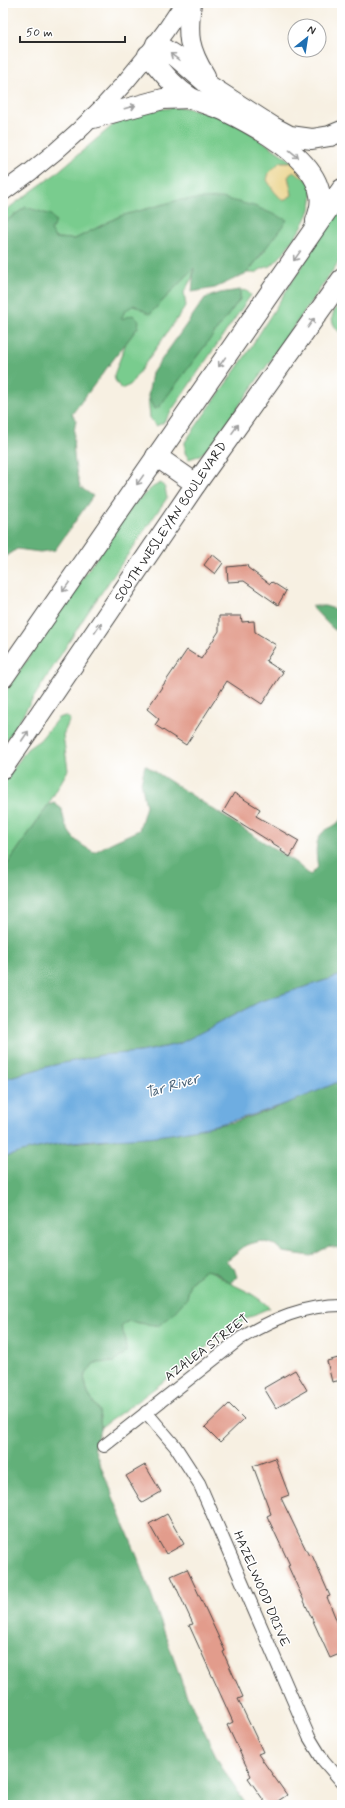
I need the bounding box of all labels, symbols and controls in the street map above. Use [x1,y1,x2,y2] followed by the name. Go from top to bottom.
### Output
[20,18,125,44] scale bar
[287,18,327,58] north arrow
[305,22,318,38] text: N
[26,25,53,41] text: 50 m
[170,53,181,61] one-way arrow
[123,103,136,110] one-way arrow
[288,150,299,159] one-way arrow
[293,250,301,261] one-way arrow
[307,318,315,329] one-way arrow
[218,357,226,368] one-way arrow
[231,424,239,435] one-way arrow
[111,438,231,606] street label: SOUTH WESLEYAN BOULEVARD
[136,475,144,486] one-way arrow
[62,582,70,593] one-way arrow
[94,623,102,634] one-way arrow
[21,731,29,742] one-way arrow
[143,1069,203,1102] water label: Tar River
[161,1310,253,1385] street label: AZALEA STREET
[229,1529,293,1649] street label: HAZELWOOD DRIVE

